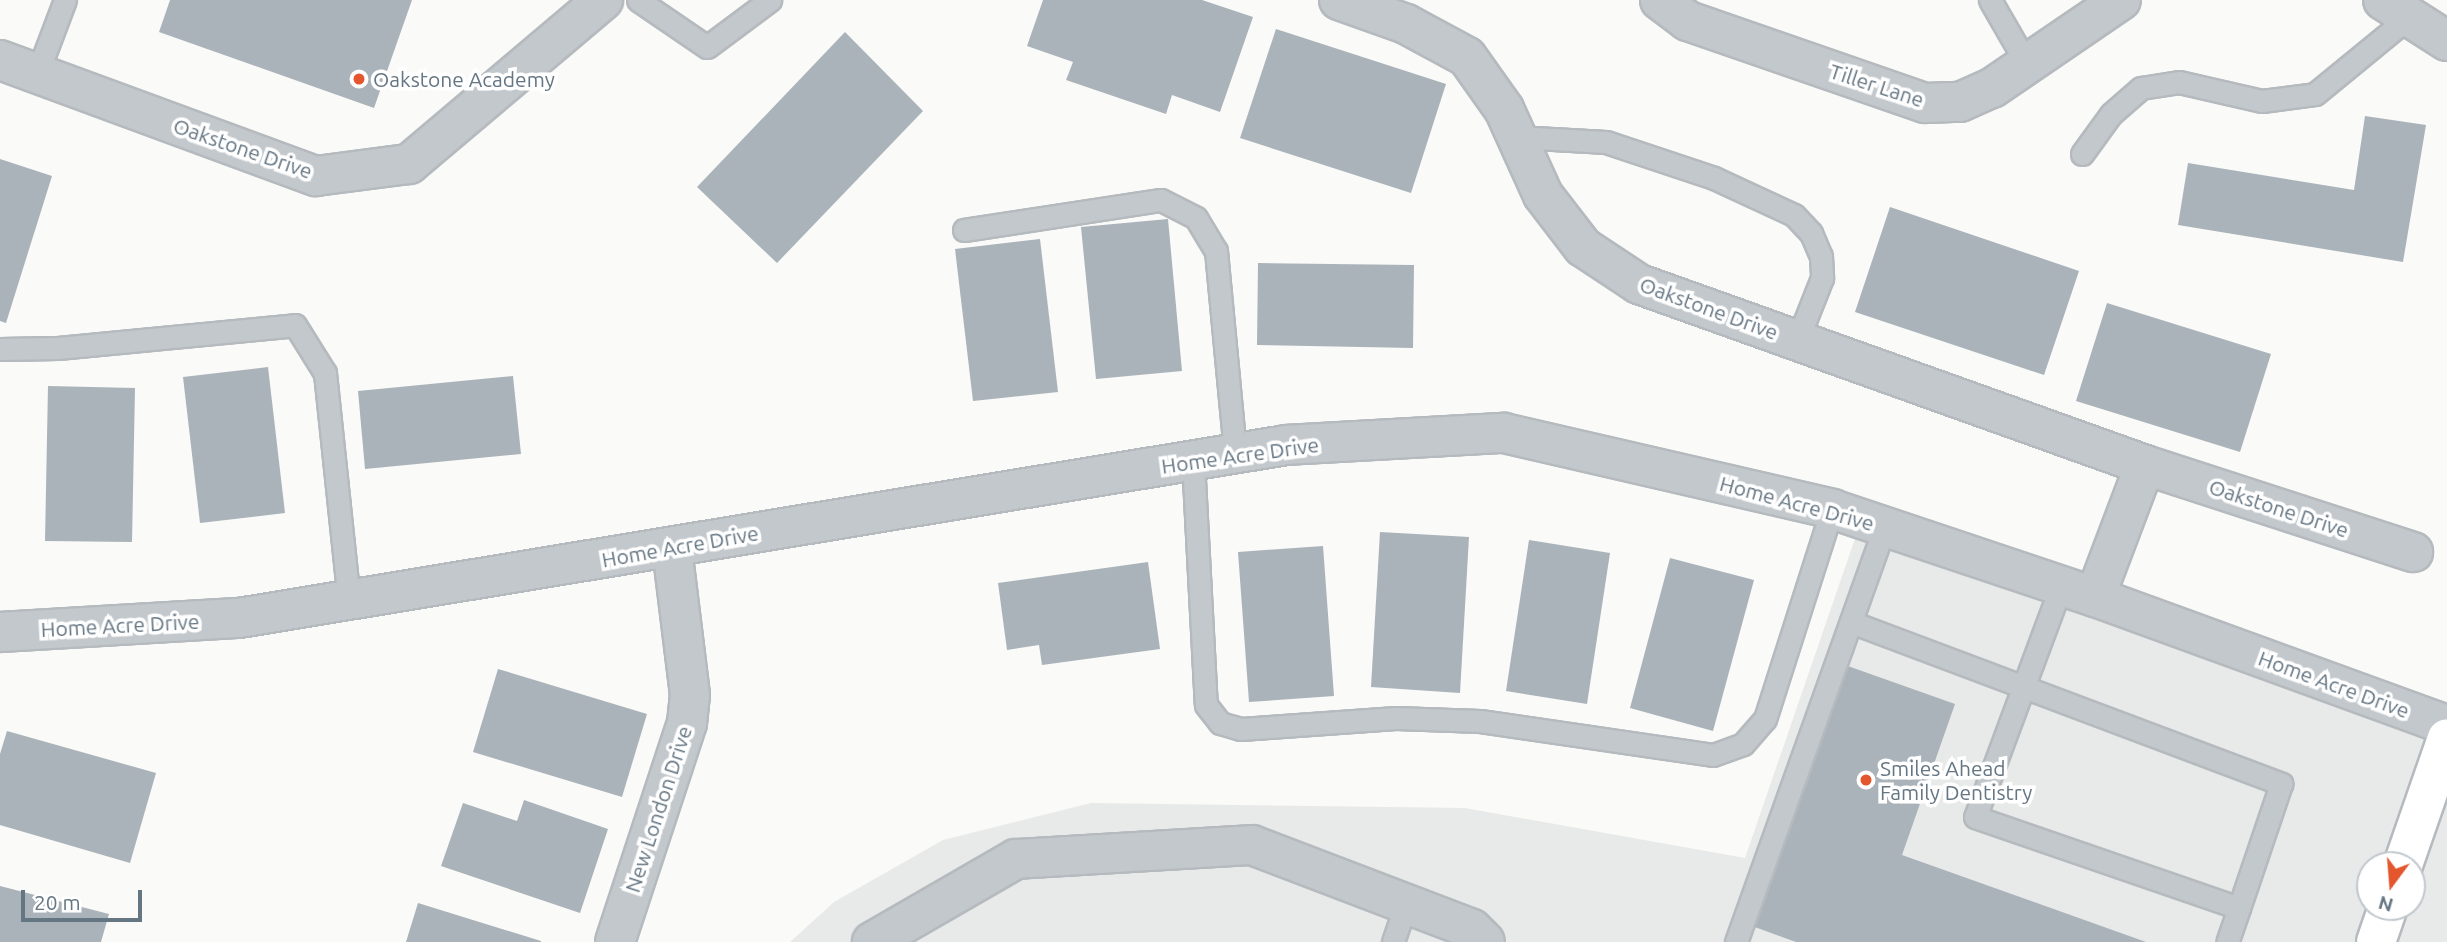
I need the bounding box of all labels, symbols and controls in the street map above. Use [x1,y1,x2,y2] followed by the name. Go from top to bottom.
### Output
[1827,58,1927,112] street label: Tiller Lane
[373,66,555,92] place label: Oakstone Academy
[351,71,367,87] marker: Oakstone Academy
[170,112,316,184] street label: Oakstone Drive
[1636,271,1782,345] street label: Oakstone Drive
[1160,431,1320,479] street label: Home Acre Drive
[1717,470,1877,536] street label: Home Acre Drive
[2206,474,2352,542] street label: Oakstone Drive
[600,520,760,572] street label: Home Acre Drive
[40,608,200,642] street label: Home Acre Drive
[2255,645,2413,723] street label: Home Acre Drive
[619,723,697,895] street label: New London Drive
[1880,755,2032,805] place label: Smiles Ahead Family Dentistry
[1858,772,1874,788] marker: Smiles Ahead Family Dentistry
[2356,851,2426,921] north arrow
[24,876,145,920] scale bar
[34,890,81,914] text: 20 m
[2376,892,2396,917] text: N

